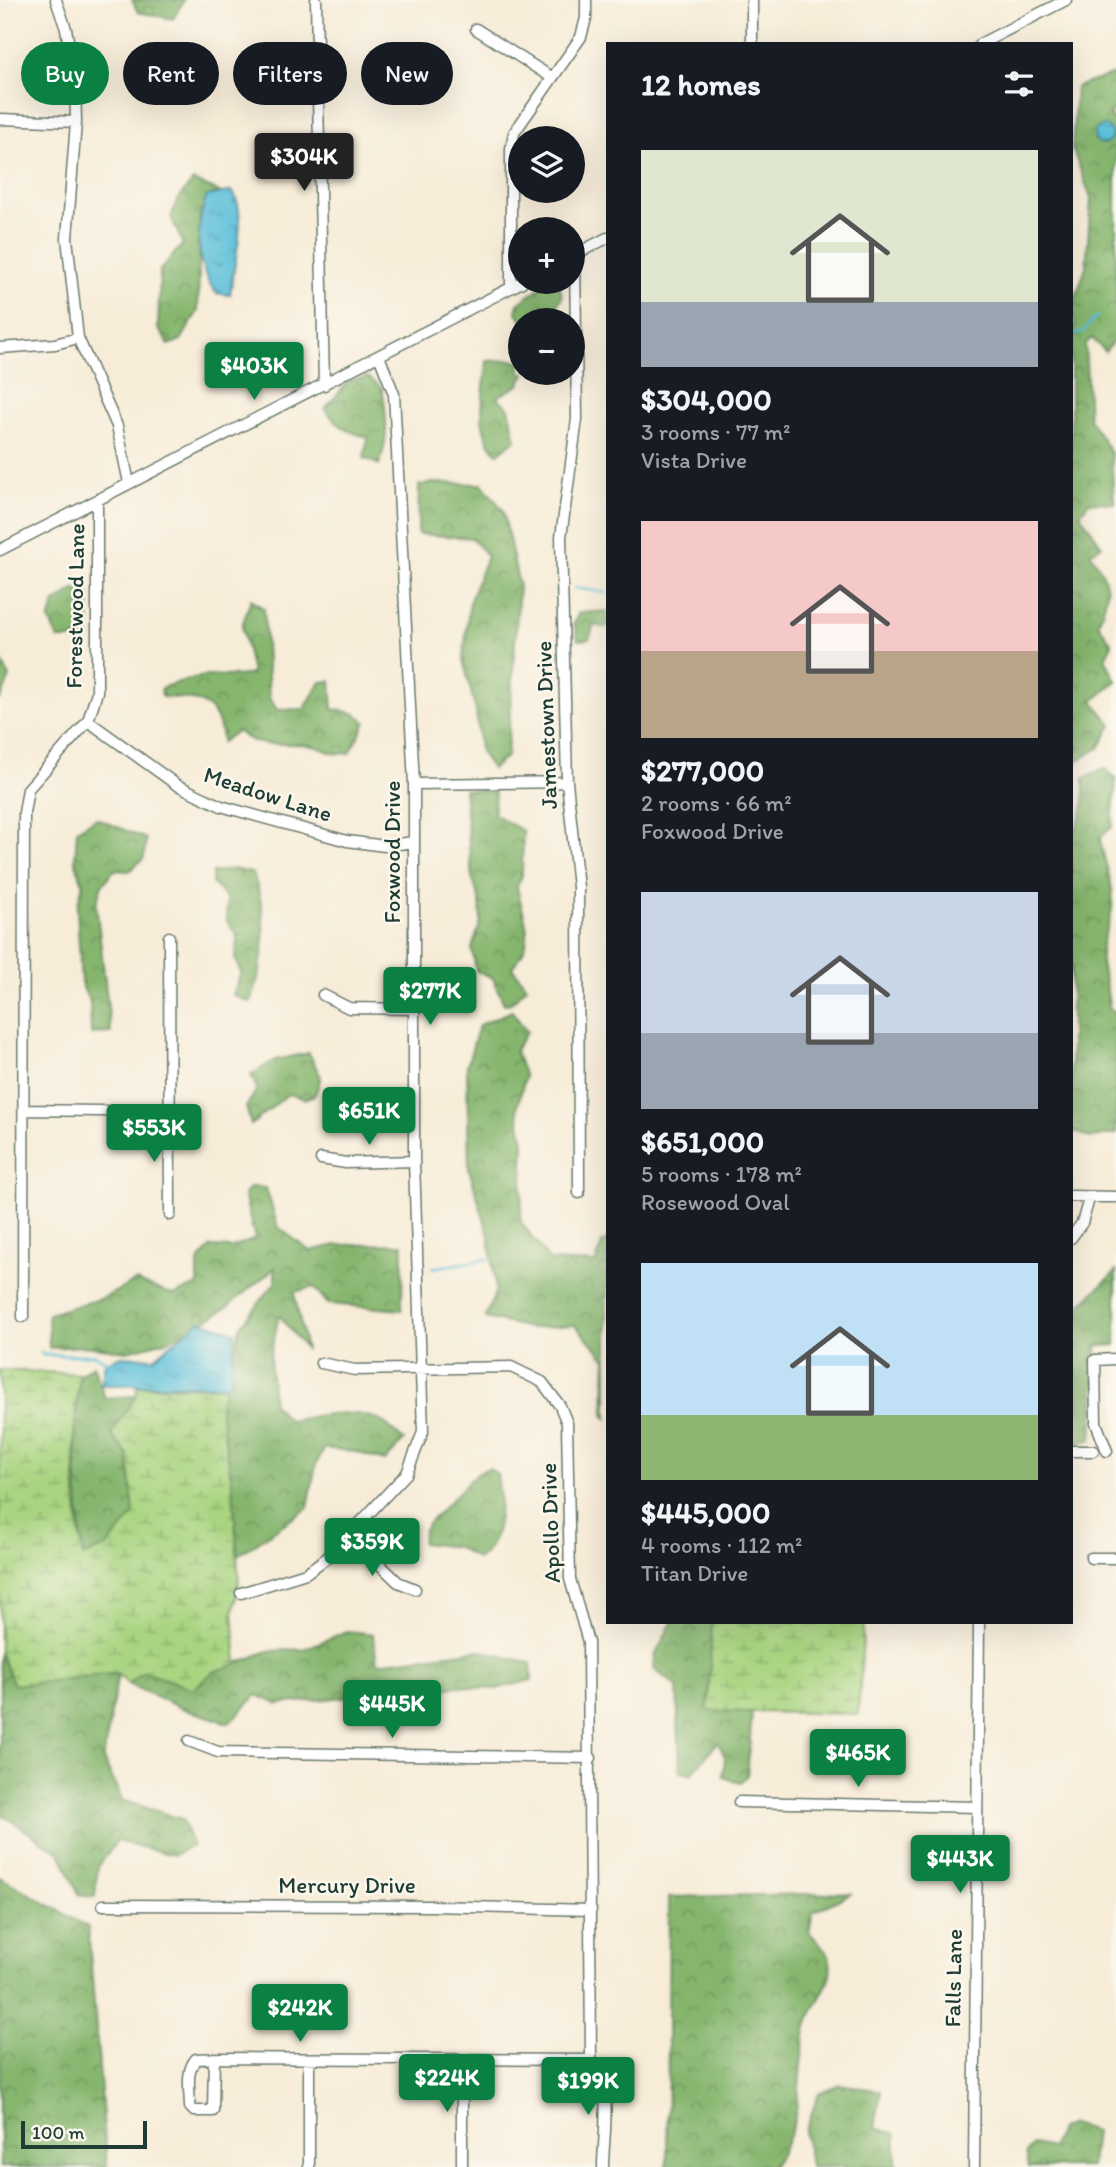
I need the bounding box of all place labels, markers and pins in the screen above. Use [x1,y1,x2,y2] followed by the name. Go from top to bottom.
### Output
[255,134,353,193] pin: $304K
[205,342,303,402] pin: $403K
[381,968,479,1027] pin: $277K
[320,1088,418,1147] pin: $651K
[105,1104,203,1164] pin: $553K
[323,1518,421,1578] pin: $359K
[343,1680,441,1740] pin: $445K
[809,1730,907,1789] pin: $465K
[911,1836,1009,1895] pin: $443K
[251,1984,349,2044] pin: $242K
[398,2054,496,2114] pin: $224K
[539,2058,637,2117] pin: $199K

